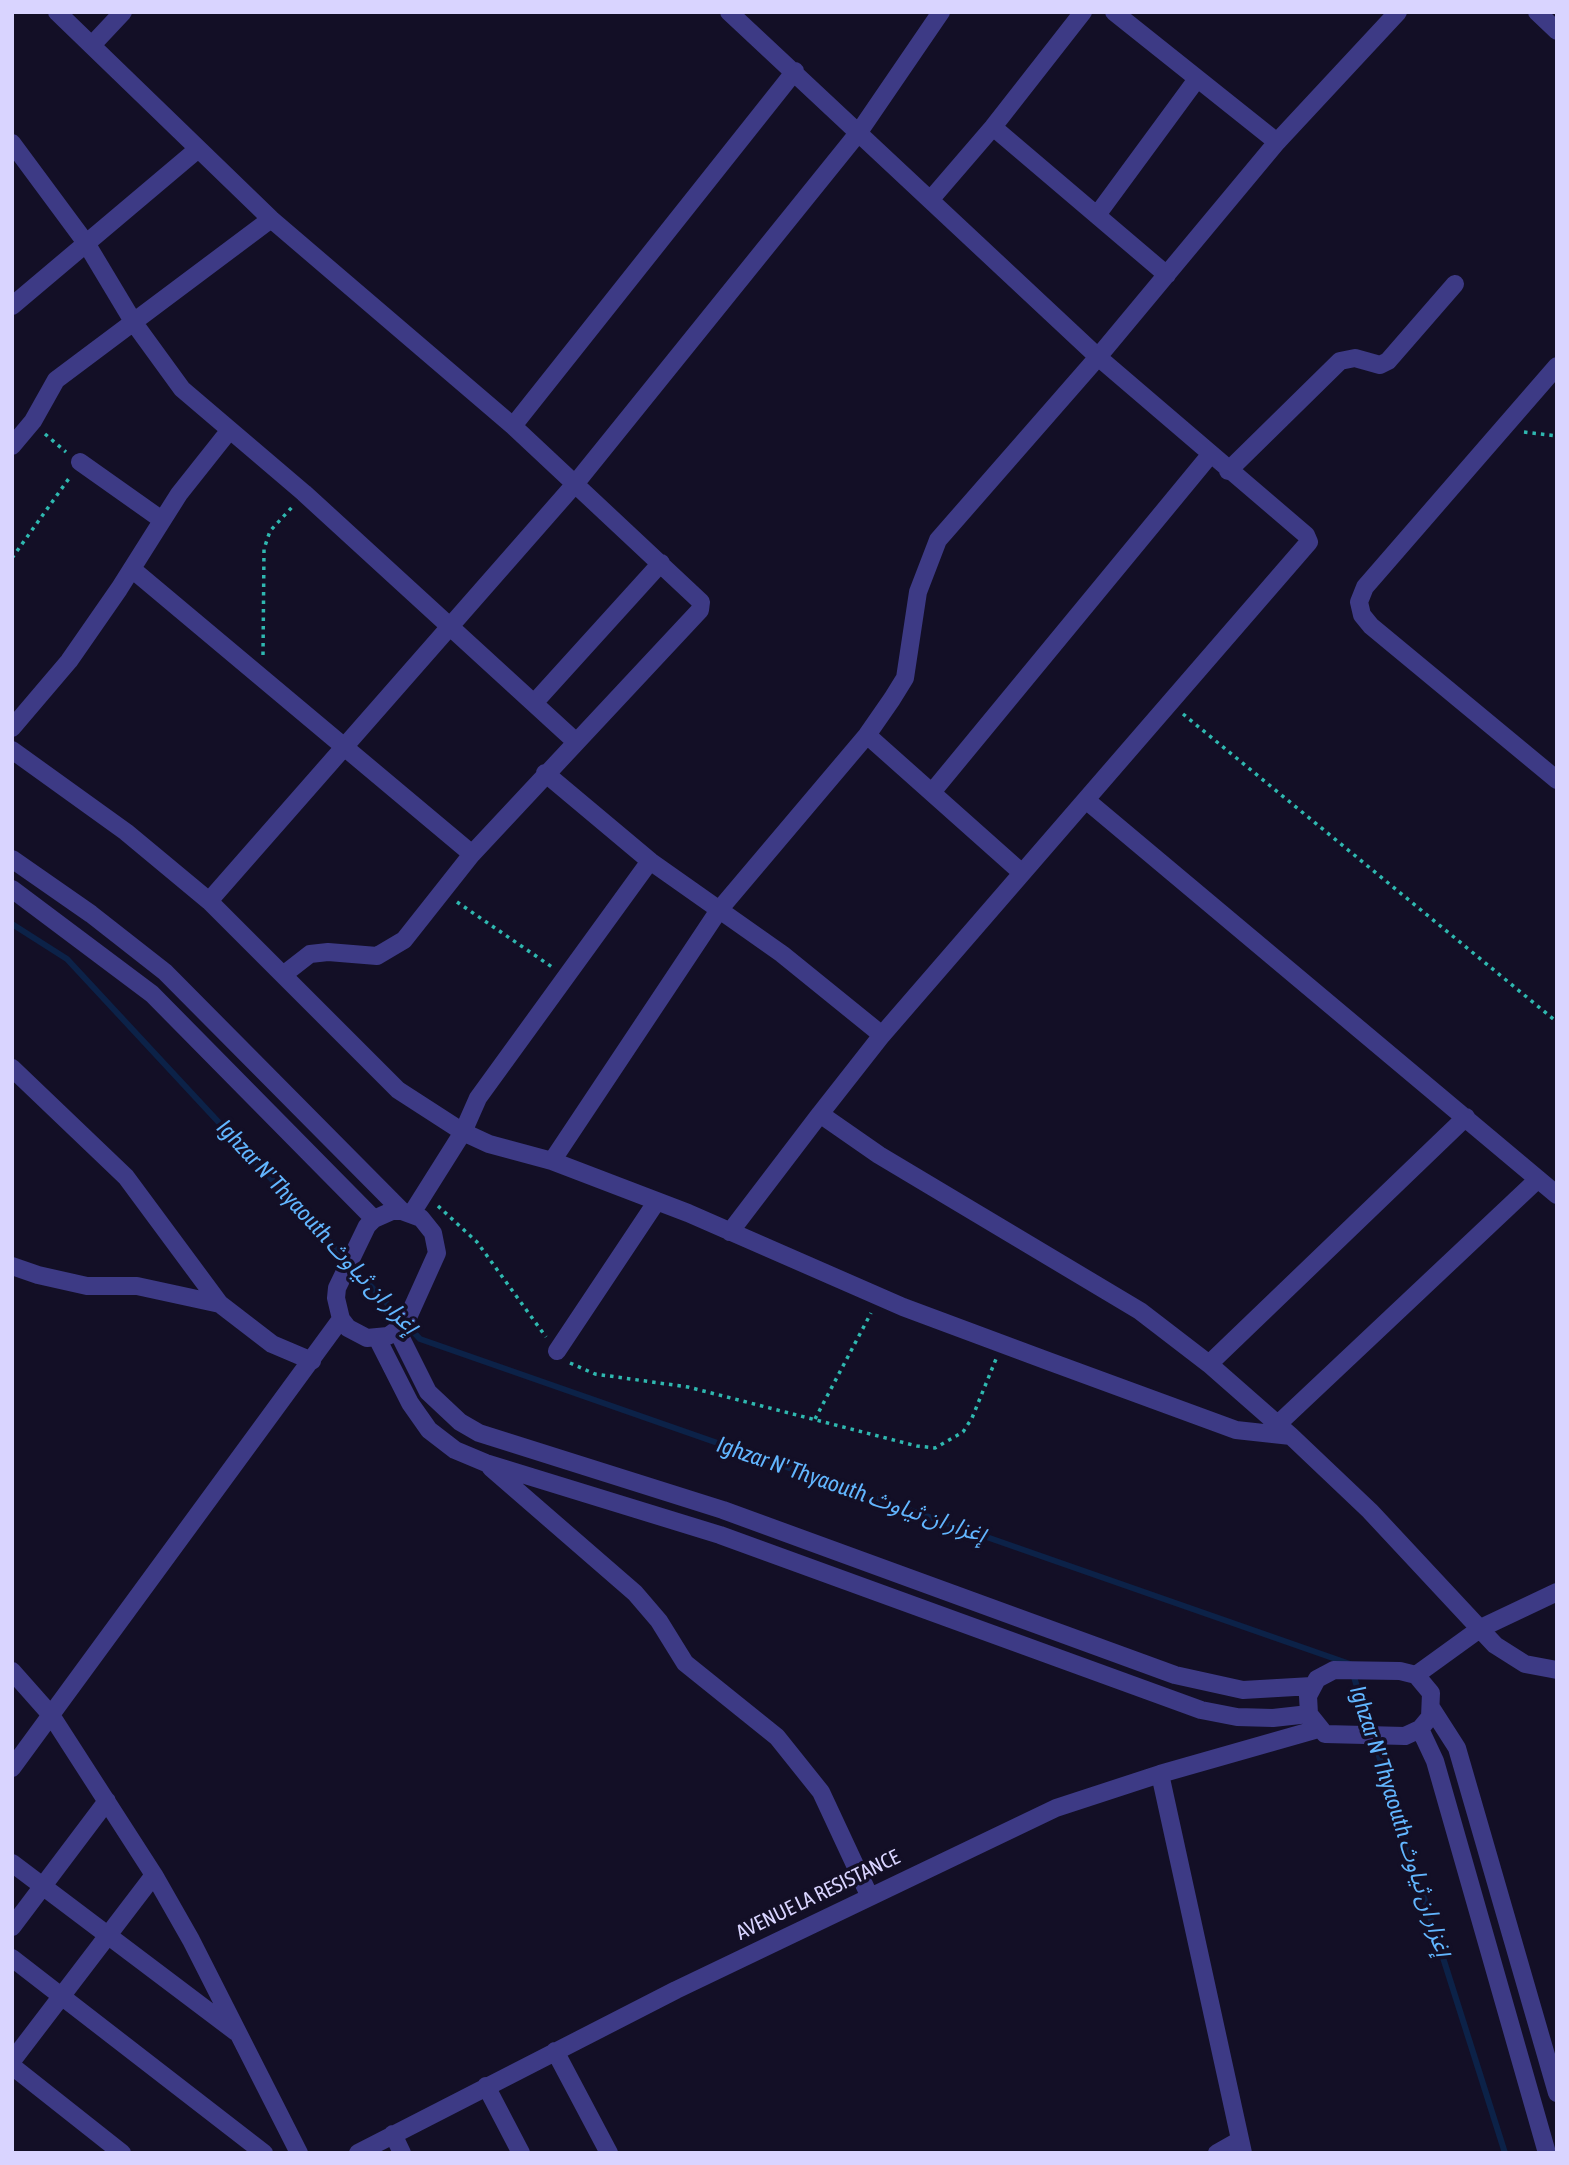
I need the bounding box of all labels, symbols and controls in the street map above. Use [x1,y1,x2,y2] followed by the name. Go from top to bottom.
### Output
[210,1114,424,1340] water label: Ighzar N' Thyaouth إغزار ان ثياوث
[713,1431,989,1549] water label: Ighzar N' Thyaouth إغزار ان ثياوث
[1343,1682,1457,1960] water label: Ighzar N' Thyaouth إغزار ان ثياوث
[732,1844,904,1946] street label: AVENUE LA RESISTANCE

